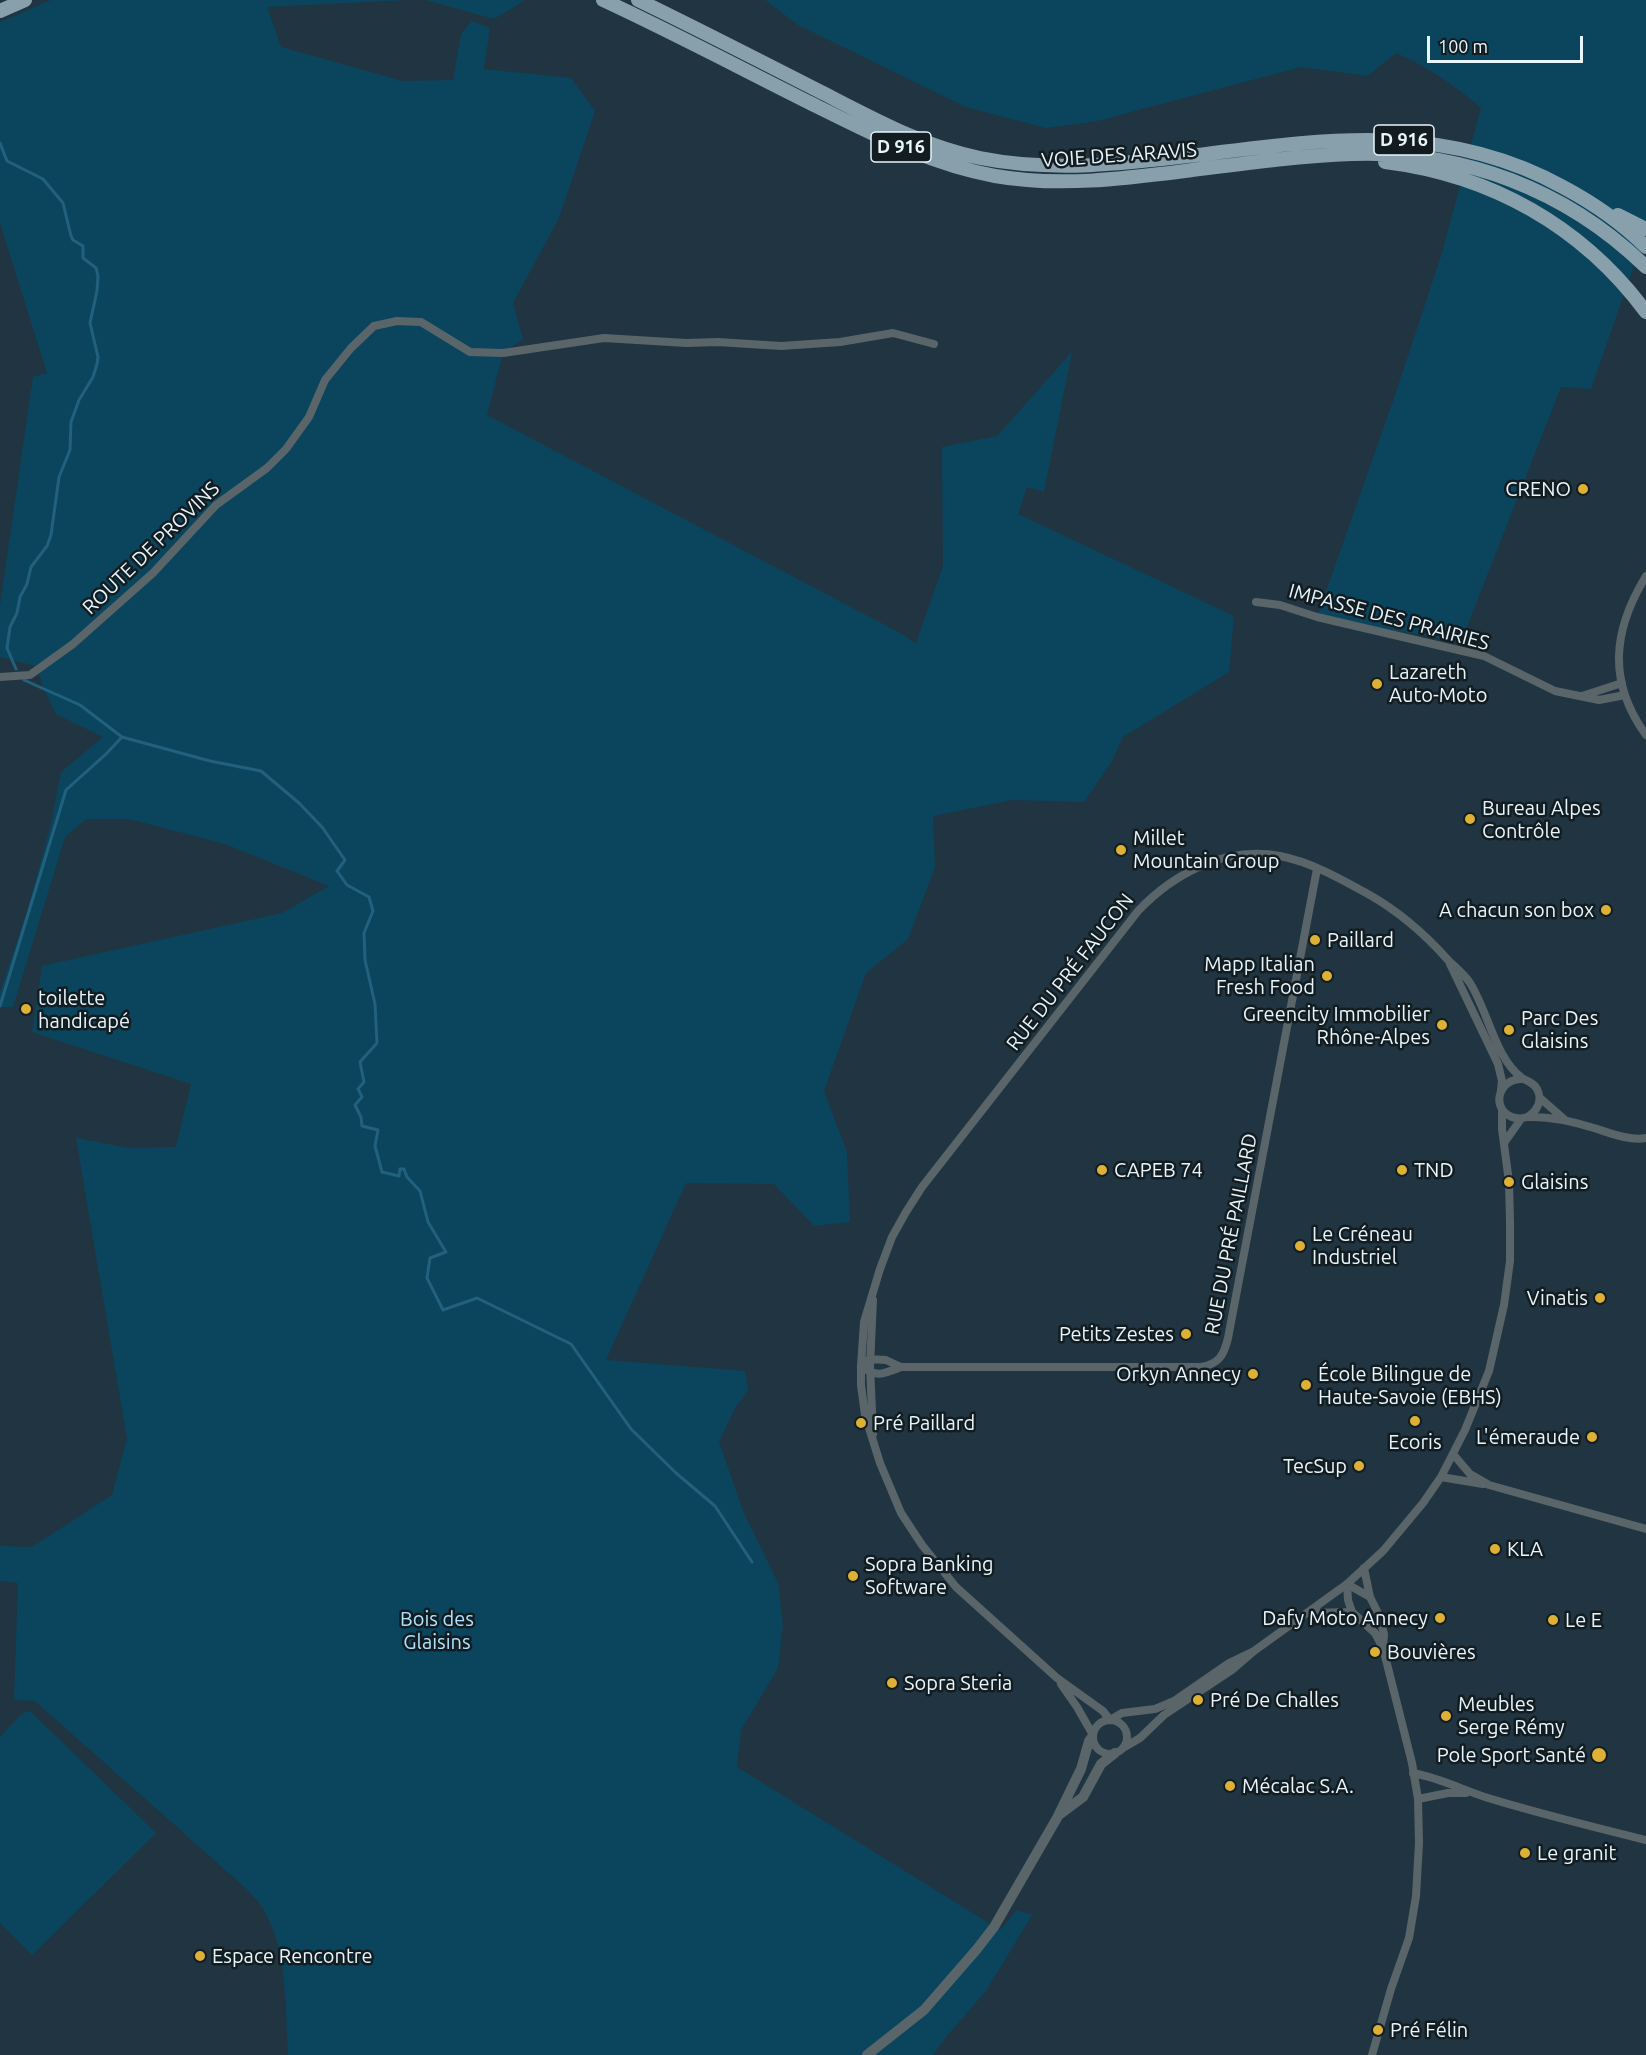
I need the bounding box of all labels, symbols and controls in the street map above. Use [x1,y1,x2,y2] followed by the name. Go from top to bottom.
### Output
[1430,24,1586,62] scale bar
[1438,36,1488,56] text: 100 m
[1374,125,1434,155] road number: D 916
[871,132,931,162] road number: D 916
[1041,138,1197,172] street label: VOIE DES ARAVIS
[78,477,224,619] street label: ROUTE DE PROVINS
[1505,477,1571,501] place label: CRENO
[1576,482,1590,496] marker: CRENO
[1286,579,1492,655] street label: IMPASSE DES PRAIRIES
[1389,660,1487,707] place label: Lazareth Auto-Moto
[1370,677,1384,691] marker: Lazareth Auto-Moto
[1482,796,1601,843] place label: Bureau Alpes Contrôle
[1463,812,1477,826] marker: Bureau Alpes Contrôle
[1133,826,1280,873] place label: Millet Mountain Group
[1114,843,1128,857] marker: Millet Mountain Group
[1001,889,1139,1055] street label: RUE DU PRÉ FAUCON
[1439,898,1594,922] place label: A chacun son box
[1599,903,1613,917] marker: A chacun son box
[1327,928,1394,952] place label: Paillard
[1308,933,1322,947] marker: Paillard
[1204,952,1315,999] place label: Mapp Italian Fresh Food
[1320,969,1334,983] marker: Mapp Italian Fresh Food
[38,986,130,1033] place label: toilette handicapé
[19,1002,33,1016] marker: toilette handicapé
[1243,1002,1430,1049] place label: Greencity Immobilier Rhône-Alpes
[1521,1006,1598,1053] place label: Parc Des Glaisins
[1435,1018,1449,1032] marker: Greencity Immobilier Rhône-Alpes
[1502,1023,1516,1037] marker: Parc Des Glaisins
[1200,1131,1262,1337] street label: RUE DU PRÉ PAILLARD
[1114,1158,1203,1182] place label: CAPEB 74
[1414,1158,1454,1182] place label: TND
[1095,1163,1109,1177] marker: CAPEB 74
[1395,1163,1409,1177] marker: TND
[1521,1170,1588,1194] place label: Glaisins
[1502,1175,1516,1189] marker: Glaisins
[1312,1222,1413,1269] place label: Le Créneau Industriel
[1293,1239,1307,1253] marker: Le Créneau Industriel
[1527,1286,1588,1310] place label: Vinatis
[1593,1291,1607,1305] marker: Vinatis
[1059,1322,1174,1346] place label: Petits Zestes
[1179,1327,1193,1341] marker: Petits Zestes
[1116,1362,1241,1386] place label: Orkyn Annecy
[1318,1362,1502,1409] place label: École Bilingue de Haute-Savoie (EBHS)
[1246,1367,1260,1381] marker: Orkyn Annecy
[1299,1378,1313,1392] marker: École Bilingue de Haute-Savoie (EBHS)
[873,1411,975,1435] place label: Pré Paillard
[1408,1414,1422,1428] marker: Ecoris
[854,1416,868,1430] marker: Pré Paillard
[1476,1425,1580,1449] place label: L'émeraude
[1388,1430,1442,1454] place label: Ecoris
[1585,1430,1599,1444] marker: L'émeraude
[1283,1454,1347,1478] place label: TecSup
[1352,1459,1366,1473] marker: TecSup
[1507,1537,1543,1561] place label: KLA
[1488,1542,1502,1556] marker: KLA
[865,1552,994,1599] place label: Sopra Banking Software
[846,1569,860,1583] marker: Sopra Banking Software
[1262,1606,1428,1630] place label: Dafy Moto Annecy
[400,1607,474,1654] park label: Bois des Glaisins
[1565,1608,1602,1632] place label: Le E
[1433,1611,1447,1625] marker: Dafy Moto Annecy
[1546,1613,1560,1627] marker: Le E
[1387,1640,1476,1664] place label: Bouvières
[1368,1645,1382,1659] marker: Bouvières
[904,1671,1012,1695] place label: Sopra Steria
[885,1676,899,1690] marker: Sopra Steria
[1210,1688,1339,1712] place label: Pré De Challes
[1458,1692,1565,1739] place label: Meubles Serge Rémy
[1191,1693,1205,1707] marker: Pré De Challes
[1439,1709,1453,1723] marker: Meubles Serge Rémy
[1437,1743,1586,1767] place label: Pole Sport Santé
[1590,1746,1608,1764] marker: Pole Sport Santé
[1242,1774,1354,1798] place label: Mécalac S.A.
[1223,1779,1237,1793] marker: Mécalac S.A.
[1537,1841,1616,1865] place label: Le granit
[1518,1846,1532,1860] marker: Le granit
[212,1944,372,1968] place label: Espace Rencontre
[193,1949,207,1963] marker: Espace Rencontre
[1390,2018,1468,2042] place label: Pré Félin
[1371,2023,1385,2037] marker: Pré Félin

